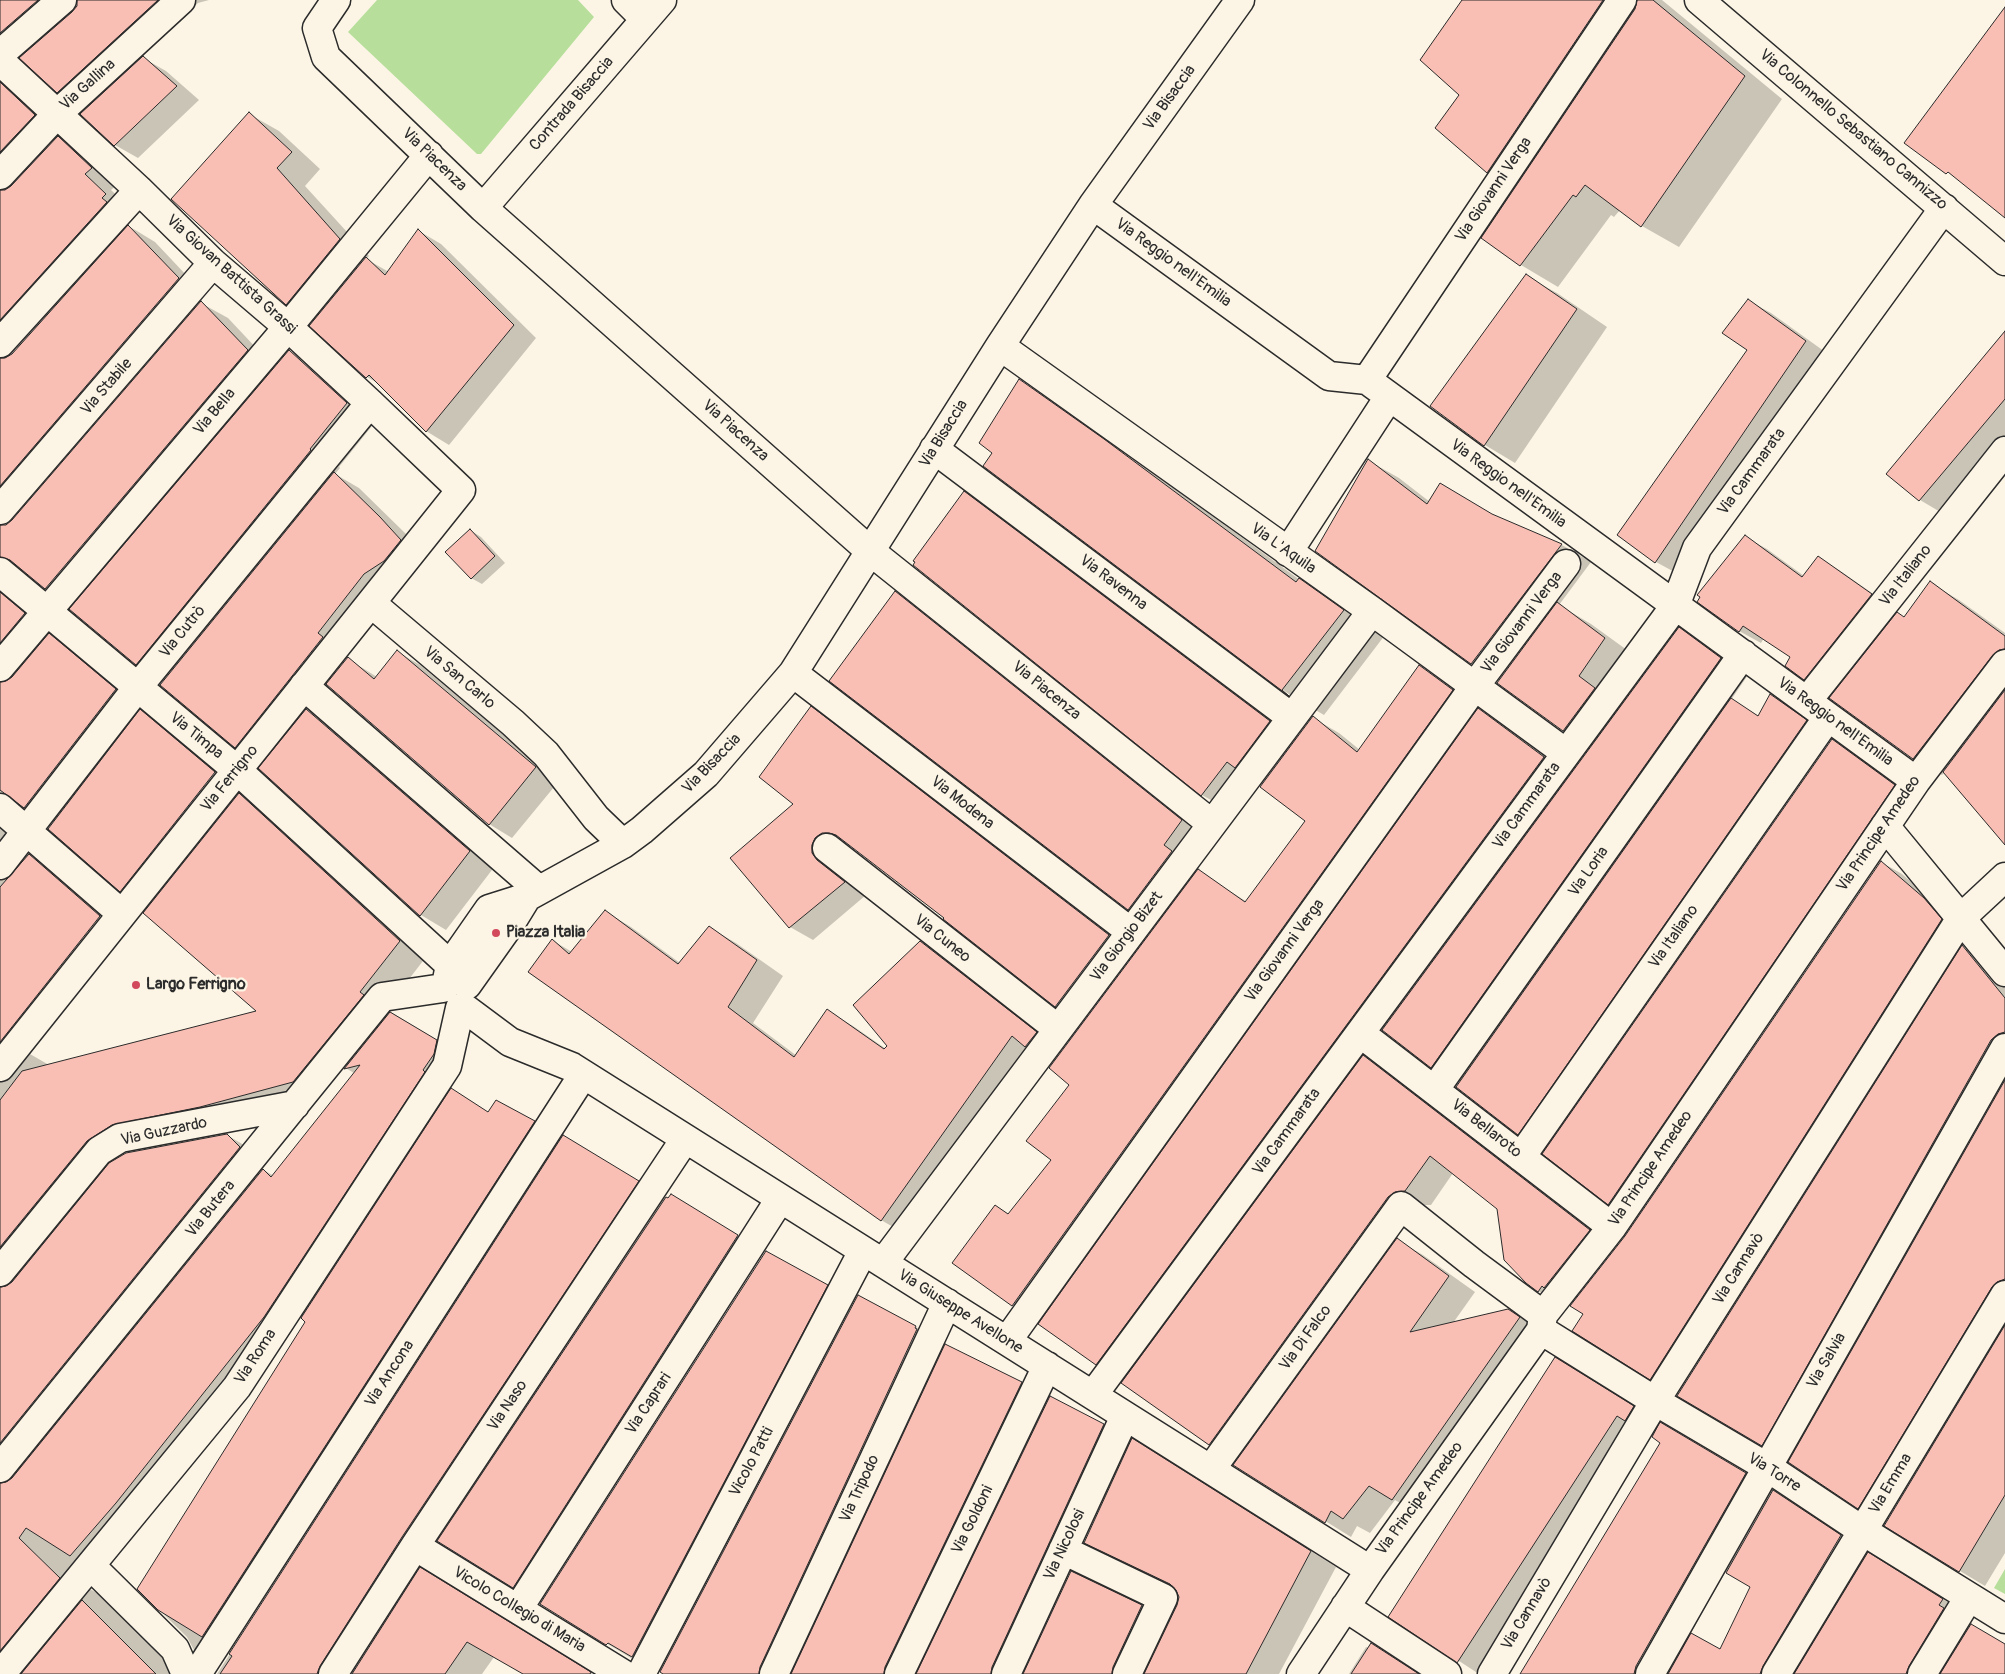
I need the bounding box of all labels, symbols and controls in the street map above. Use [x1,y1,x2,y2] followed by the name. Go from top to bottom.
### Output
[1755,45,1951,215] street label: Via Colonnello Sebastiano Cannizzo
[526,53,618,155] street label: Contrada Bisaccia
[56,55,120,115] street label: Via Gallina
[1140,61,1200,135] street label: Via Bisaccia
[397,124,471,196] street label: Via Piacenza
[1452,134,1536,246] street label: Via Giovanni Verga
[162,211,300,339] street label: Via Giovan Battista Grassi
[1111,214,1235,312] street label: Via Reggio nell'Emilia
[77,355,137,419] street label: Via Stabile
[190,385,240,439] street label: Via Bella
[698,396,772,466] street label: Via Piacenza
[916,397,972,471] street label: Via Bisaccia
[1714,425,1790,519] street label: Via Cammarata
[1446,435,1570,533] street label: Via Reggio nell'Emilia
[1247,519,1319,579] street label: Via L'Aquila
[1876,541,1936,611] street label: Via Italiano
[1075,551,1151,615] street label: Via Ravenna
[1477,568,1567,678] street label: Via Giovanni Verga
[156,602,210,662] street label: Via Cutrò
[419,642,499,714] street label: Via San Carlo
[1008,657,1084,725] street label: Via Piacenza
[1773,673,1897,771] street label: Via Reggio nell'Emilia
[165,708,227,764] street label: Via Timpa
[679,730,745,798] street label: Via Bisaccia
[197,742,263,816] street label: Via Ferrigno
[1489,759,1565,853] street label: Via Cammarata
[926,772,998,834] street label: Via Modena
[1833,772,1925,896] street label: Via Principe Amedeo
[1565,843,1613,901] street label: Via Loria
[1087,888,1167,986] street label: Via Giorgio Bizet
[1241,896,1329,1006] street label: Via Giovanni Verga
[1645,901,1703,973] street label: Via Italiano
[910,911,974,967] street label: Via Cuneo
[506,923,585,943] place label: Piazza Italia
[490,927,502,939] marker: Piazza Italia
[146,975,246,995] place label: Largo Ferrigno
[130,979,142,991] marker: Largo Ferrigno
[1249,1085,1325,1179] street label: Via Cammarata
[1447,1095,1525,1163] street label: Via Bellaroto
[1605,1107,1697,1231] street label: Via Principe Amedeo
[119,1114,209,1150] street label: Via Guzzardo
[182,1177,240,1241] street label: Via Butera
[1709,1229,1769,1309] street label: Via Cannavò
[894,1266,1026,1358] street label: Via Giuseppe Avellone
[1276,1301,1336,1375] street label: Via Di Falco
[231,1326,281,1388] street label: Via Roma
[1803,1330,1851,1392] street label: Via Salvia
[361,1337,419,1411] street label: Via Ancona
[622,1369,676,1439] street label: Via Caprari
[484,1377,532,1435] street label: Via Naso
[726,1424,778,1500] street label: Vicolo Patti
[1372,1438,1468,1560] street label: Via Principe Amedeo
[1744,1449,1804,1497] street label: Via Torre
[1865,1450,1917,1518] street label: Via Emma
[836,1452,884,1526] street label: Via Tripodo
[948,1482,998,1558] street label: Via Goldoni
[1040,1506,1090,1584] street label: Via Nicolosi
[449,1563,589,1657] street label: Vicolo Collegio di Maria
[1498,1574,1556,1654] street label: Via Cannavò

